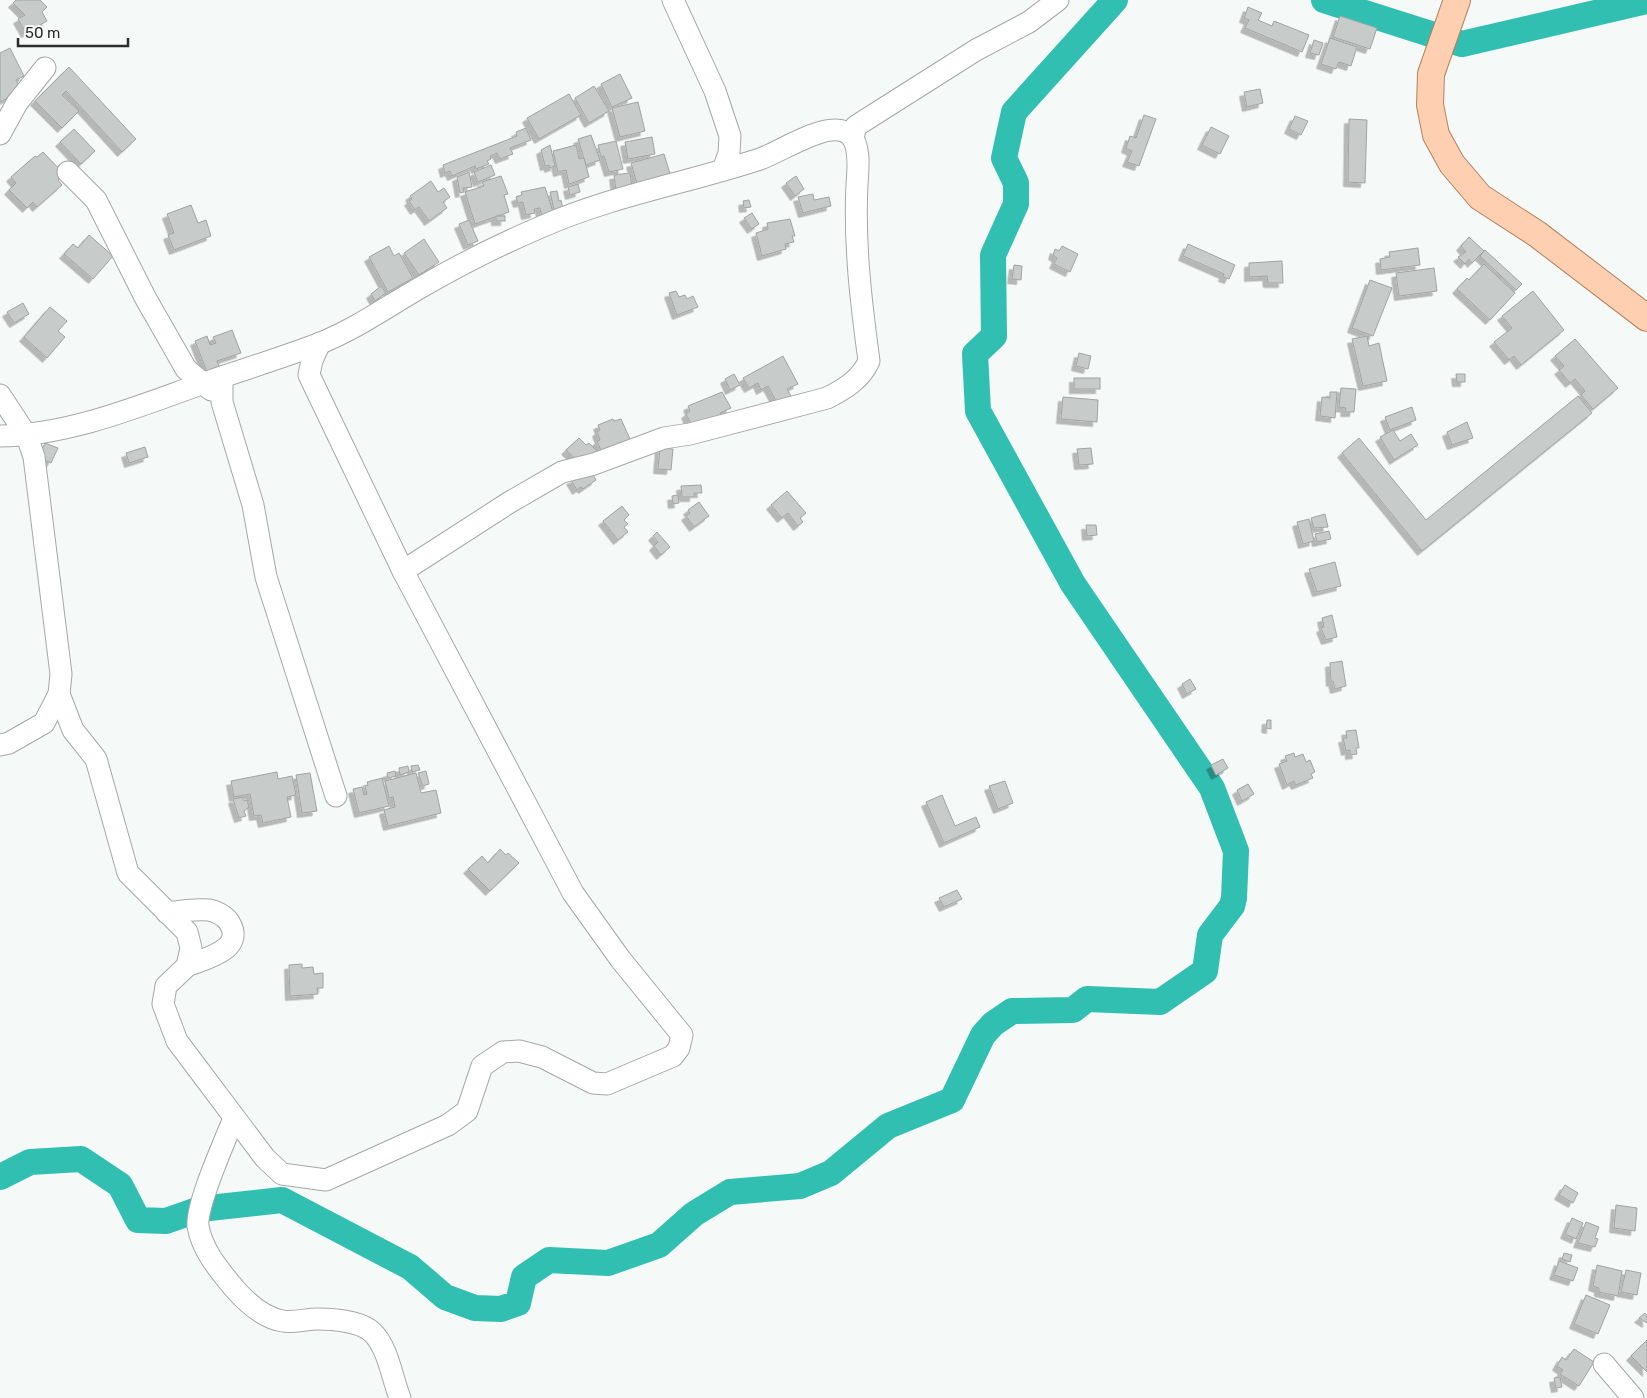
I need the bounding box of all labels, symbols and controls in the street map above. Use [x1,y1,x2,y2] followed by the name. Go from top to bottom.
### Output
[18,15,128,47] scale bar
[25,24,60,42] text: 50 m

